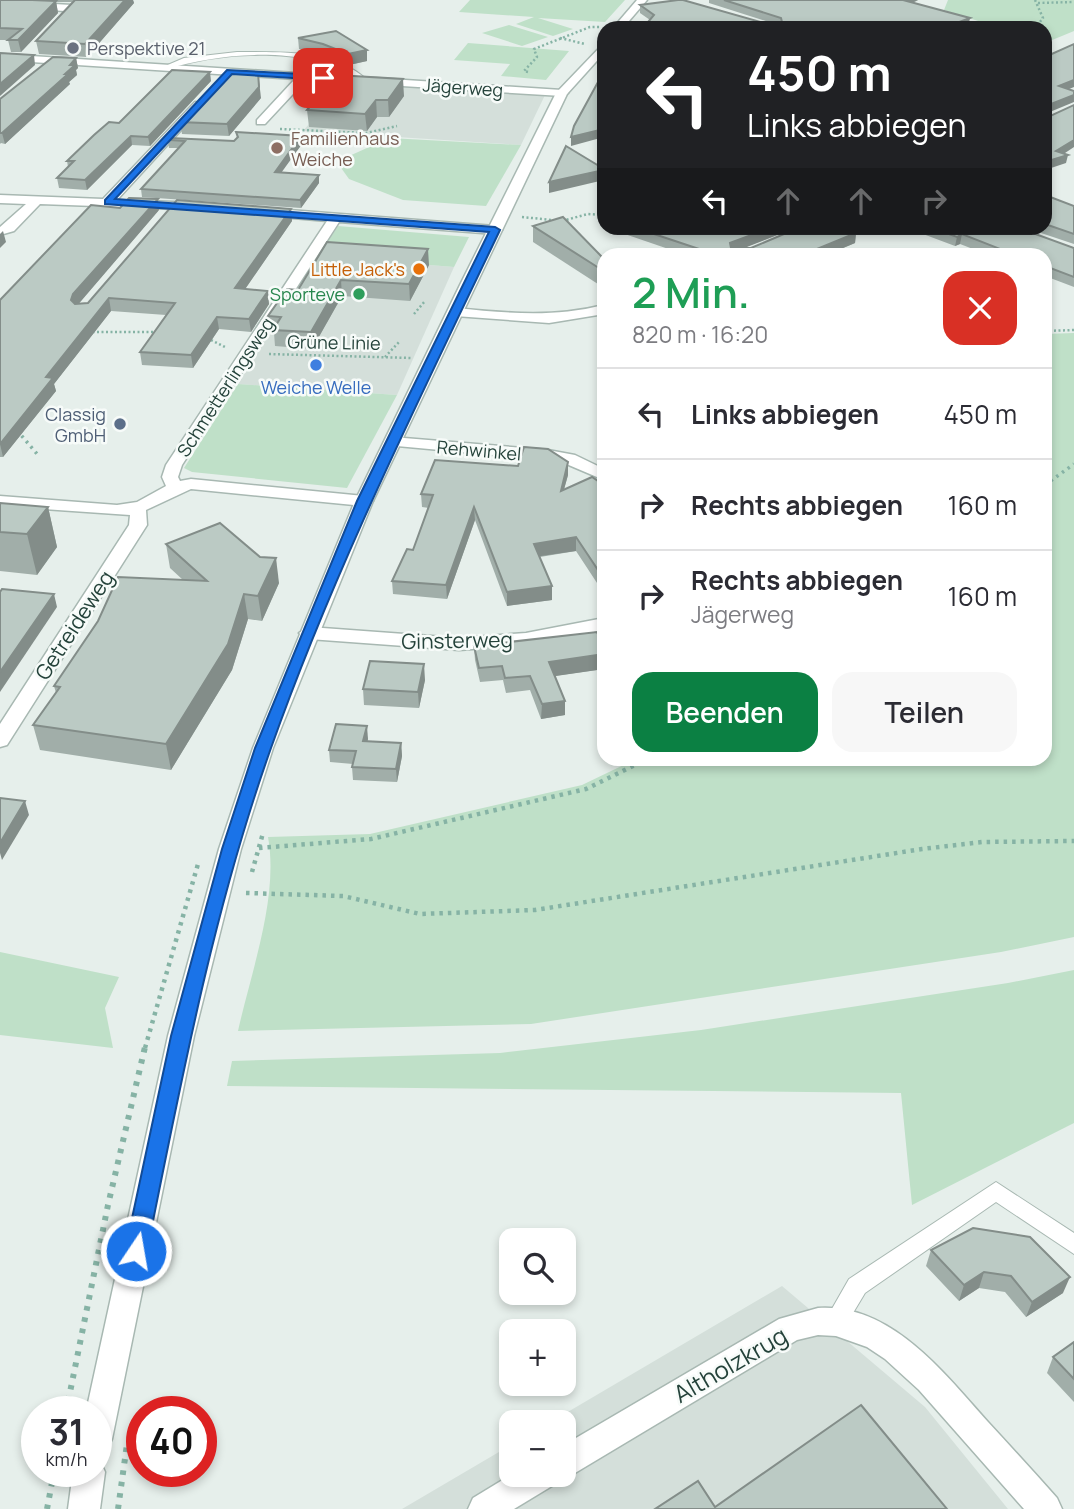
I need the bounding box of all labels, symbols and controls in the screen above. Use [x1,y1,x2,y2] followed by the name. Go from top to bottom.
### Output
[87,36,206,60] place label: Perspektive 21
[747,39,892,106] text: 450 m
[65,40,81,56] marker: Perspektive 21
[293,48,353,108] pin
[632,49,723,140] icon: left
[304,59,342,97] icon: arrive
[422,72,504,102] street label: Jägerweg
[747,103,967,147] text: Links abbiegen
[291,126,399,171] place label: Familienhaus Weiche
[269,140,285,156] marker: Familienhaus Weiche
[696,182,734,220] icon: left
[769,182,807,220] icon: ahead
[842,182,880,220] icon: ahead
[915,182,953,220] icon: right
[311,257,405,281] place label: Little Jack's
[411,261,427,277] marker: Little Jack's
[632,263,750,321] text: 2 Min.
[943,271,1017,345] button: close
[270,282,345,306] place label: Sporteve
[351,286,367,302] marker: Sporteve
[171,313,279,461] street label: Schmetterlingsweg
[632,318,768,350] text: 820 m · 16:20
[287,329,381,355] street label: Grüne Linie
[308,357,324,373] marker: Weiche Welle
[261,375,371,399] place label: Weiche Welle
[632,395,670,433] icon: left
[691,396,879,432] text: Links abbiegen
[944,396,1017,432] text: 450 m
[45,402,106,447] place label: Classig GmbH
[112,416,128,432] marker: Classig GmbH
[436,434,522,466] street label: Rehwinkel
[632,486,670,524] icon: right
[691,487,903,523] text: Rechts abbiegen
[948,487,1017,523] text: 160 m
[691,562,903,598] text: Rechts abbiegen
[28,565,120,685] street label: Getreideweg
[632,577,670,615] icon: right
[948,578,1017,614] text: 160 m
[691,598,794,630] text: Jägerweg
[401,625,513,655] street label: Ginsterweg
[632,672,818,752] button: Beenden
[832,672,1017,752] button: Teilen
[99,1214,173,1288] position arrow
[499,1228,576,1487] map controls
[499,1228,576,1305] button: search
[667,1318,793,1410] street label: Altholzkrug
[499,1319,576,1396] button: +
[126,1396,217,1487] speed limit sign: 40
[49,1408,84,1456] text: 31
[499,1410,576,1487] button: −
[46,1447,87,1471] text: km/h

